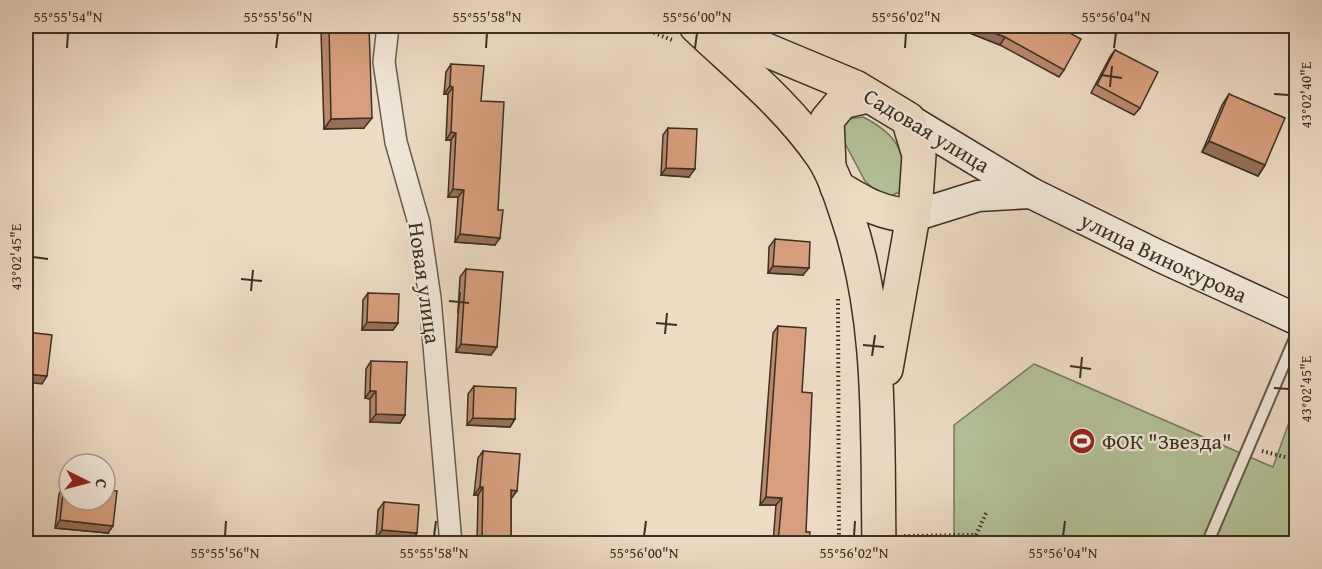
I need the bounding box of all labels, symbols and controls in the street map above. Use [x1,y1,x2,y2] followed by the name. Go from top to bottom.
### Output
[34,6,103,27] text: 55°55'54"N
[244,6,313,27] text: 55°55'56"N
[453,6,522,27] text: 55°55'58"N
[663,6,732,27] text: 55°56'00"N
[872,6,941,27] text: 55°56'02"N
[1082,6,1151,27] text: 55°56'04"N
[1295,61,1316,128] text: 43°02'40"E
[858,80,997,181] street label: Садовая улица
[1074,203,1253,311] street label: улица Винокурова
[401,220,449,346] street label: Новая улица
[5,223,26,290] text: 43°02'45"E
[1295,355,1316,422] text: 43°02'45"E
[1102,425,1232,457] place label: ФОК "Звезда"
[1067,426,1097,456] sports icon: ФОК "Звезда"
[57,452,117,512] north arrow
[90,478,114,489] text: С
[191,542,260,563] text: 55°55'56"N
[400,542,469,563] text: 55°55'58"N
[610,542,679,563] text: 55°56'00"N
[820,542,889,563] text: 55°56'02"N
[1029,542,1098,563] text: 55°56'04"N

